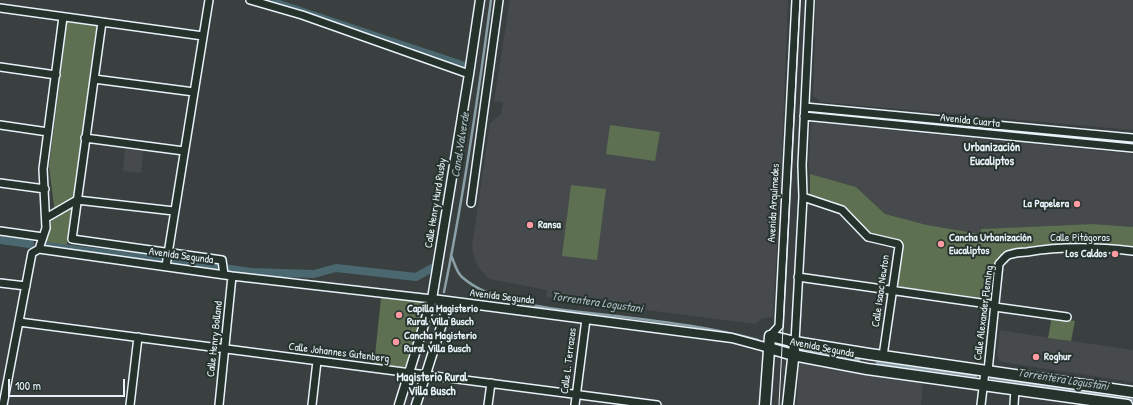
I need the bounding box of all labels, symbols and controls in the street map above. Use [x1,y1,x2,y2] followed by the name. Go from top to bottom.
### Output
[449,111,473,179] water label: Canal Valverde
[940,111,1000,131] street label: Avenida Cuarta
[964,141,1020,169] district label: Urbanización Eucaliptos
[422,157,450,249] street label: Calle Henry Hurd Rusby
[765,163,783,243] street label: Avenida Arquímedes
[1024,197,1069,211] place label: La Papelera
[1072,199,1082,209] marker: La Papelera
[538,218,561,232] place label: Ransa
[525,220,535,230] marker: Ransa
[949,231,1032,257] place label: Cancha Urbanización Eucaliptos
[1050,231,1110,245] street label: Calle Pitágoras
[936,239,946,249] marker: Cancha Urbanización Eucaliptos
[148,245,214,267] street label: Avenida Segunda
[1065,247,1107,261] place label: Los Caldos
[1110,249,1120,259] marker: Los Caldos
[869,254,893,328] street label: Calle Isaac Newton
[972,265,996,361] street label: Calle Alexander Fleming
[469,286,535,308] street label: Avenida Segunda
[551,289,643,317] water label: Torrentera Logustani
[204,300,226,378] street label: Calle Henry Bolland
[407,302,478,328] place label: Capilla Magisterio Rural Villa Busch
[394,310,404,320] marker: Capilla Magisterio Rural Villa Busch
[558,327,580,395] street label: Calle L. Terrazas
[404,329,477,355] place label: Cancha Magisterio Rural Villa Busch
[789,335,855,361] street label: Avenida Segunda
[391,337,401,347] marker: Cancha Magisterio Rural Villa Busch
[288,340,390,366] street label: Calle Johannes Gutenberg
[1044,350,1072,364] place label: Roghur
[1031,352,1041,362] marker: Roghur
[1016,366,1110,394] water label: Torrentera Logustani
[10,371,127,397] scale bar
[396,371,468,399] district label: Magisterio Rural Villa Busch
[15,377,41,394] text: 100 m

